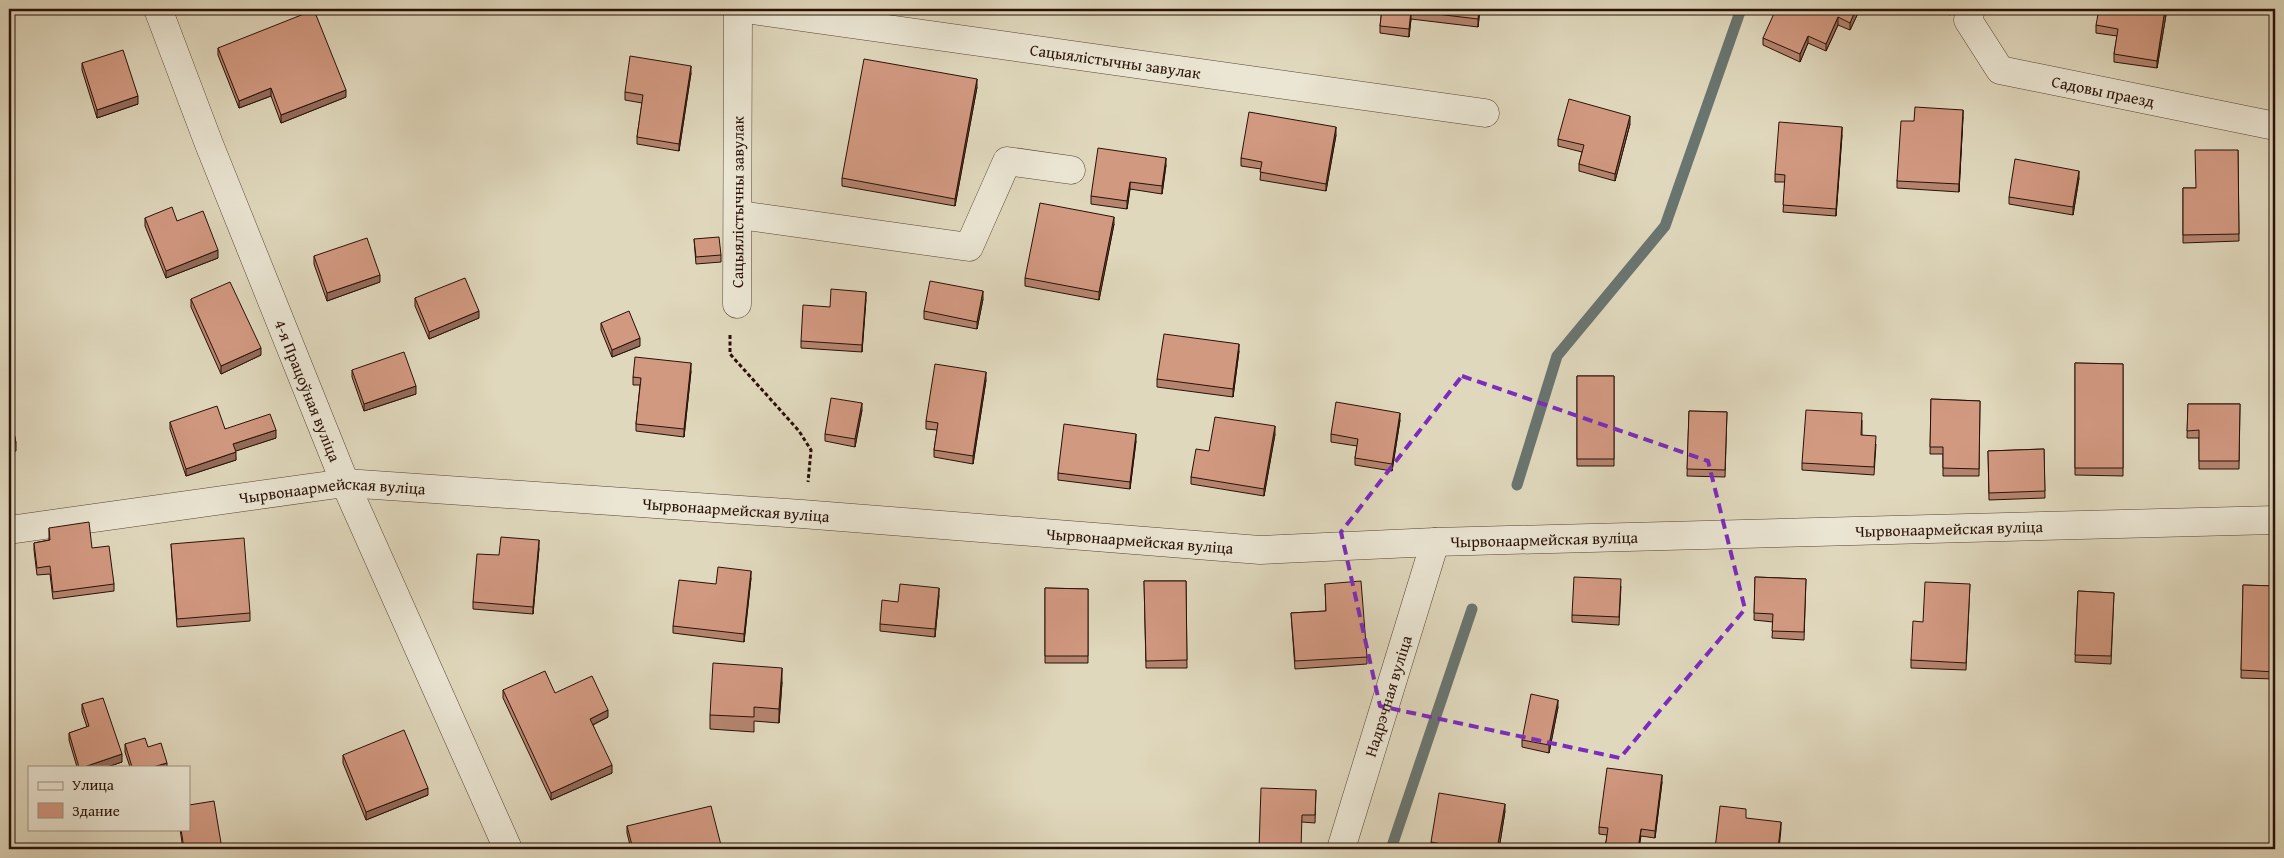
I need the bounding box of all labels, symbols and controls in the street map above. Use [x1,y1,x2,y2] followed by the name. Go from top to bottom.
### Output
[1029,37,1203,85] street label: Сацыялістычны завулак
[2050,69,2157,113] street label: Садовы праезд
[725,115,750,288] street label: Сацыялістычны завулак
[269,316,347,466] street label: 4-я Працоўная вуліца
[237,471,427,510] street label: Чырвонаармейская вуліца
[641,491,831,528] street label: Чырвонаармейская вуліца
[1855,514,2044,543] street label: Чырвонаармейская вуліца
[1045,521,1235,560] street label: Чырвонаармейская вуліца
[1450,525,1639,554] street label: Чырвонаармейская вуліца
[1358,632,1418,760] street label: Надрэчная вуліца
[28,766,190,830] legend
[72,774,115,795] text: Улица
[72,800,120,821] text: Здание

